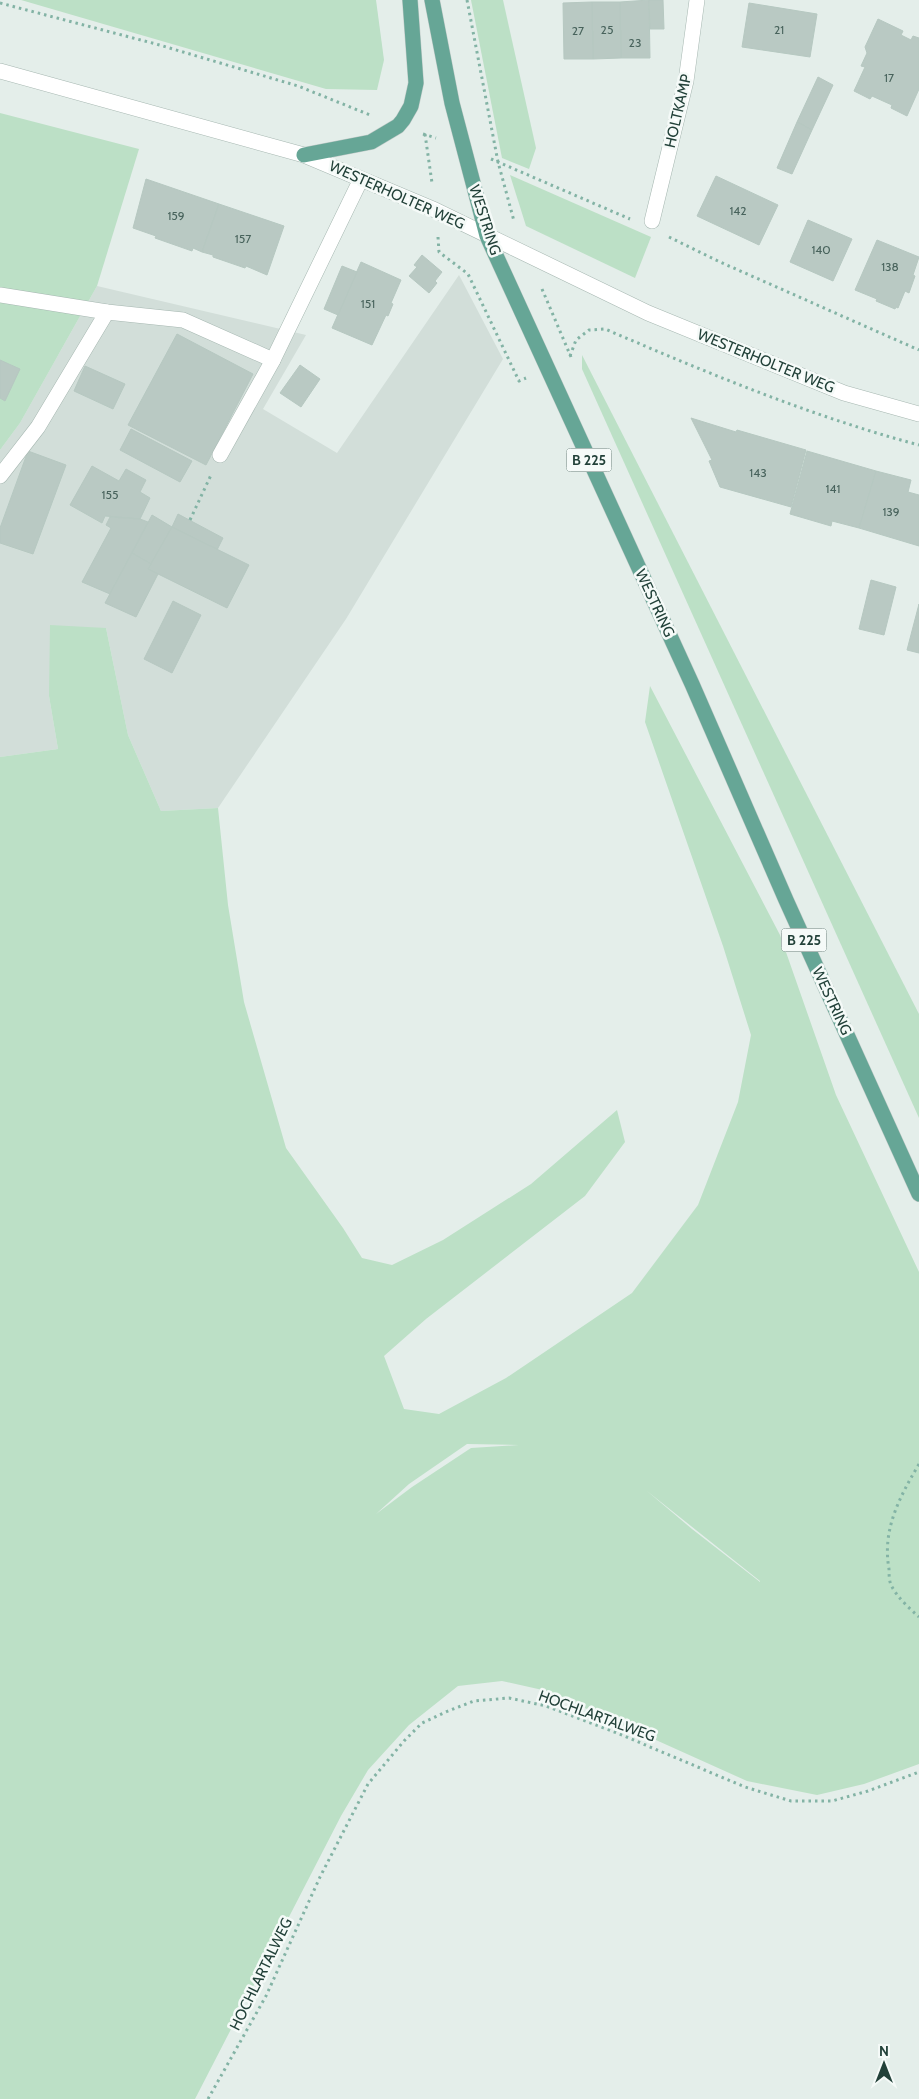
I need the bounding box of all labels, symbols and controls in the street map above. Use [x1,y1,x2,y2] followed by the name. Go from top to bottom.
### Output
[601,22,613,37] house number: 25
[774,22,784,37] house number: 21
[572,23,584,38] house number: 27
[629,35,641,50] house number: 23
[884,70,894,85] house number: 17
[661,72,695,150] street label: HOLTKAMP
[326,157,468,233] street label: WESTERHOLTER WEG
[465,183,505,257] street label: WESTRING
[729,203,747,218] house number: 142
[167,208,185,223] house number: 159
[235,231,251,246] house number: 157
[811,242,831,257] house number: 140
[881,259,899,274] house number: 138
[361,296,375,311] house number: 151
[695,325,837,397] street label: WESTERHOLTER WEG
[566,448,612,472] road number: B 225
[749,465,767,480] house number: 143
[826,481,840,496] house number: 141
[102,487,118,502] house number: 155
[882,504,900,519] house number: 139
[631,566,679,640] street label: WESTRING
[782,928,826,952] road number: B 225
[808,964,856,1038] street label: WESTRING
[536,1686,658,1746] street label: HOCHLARTALWEG
[226,1915,296,2033] street label: HOCHLARTALWEG
[859,2039,909,2089] north arrow
[879,2042,889,2060] text: N

